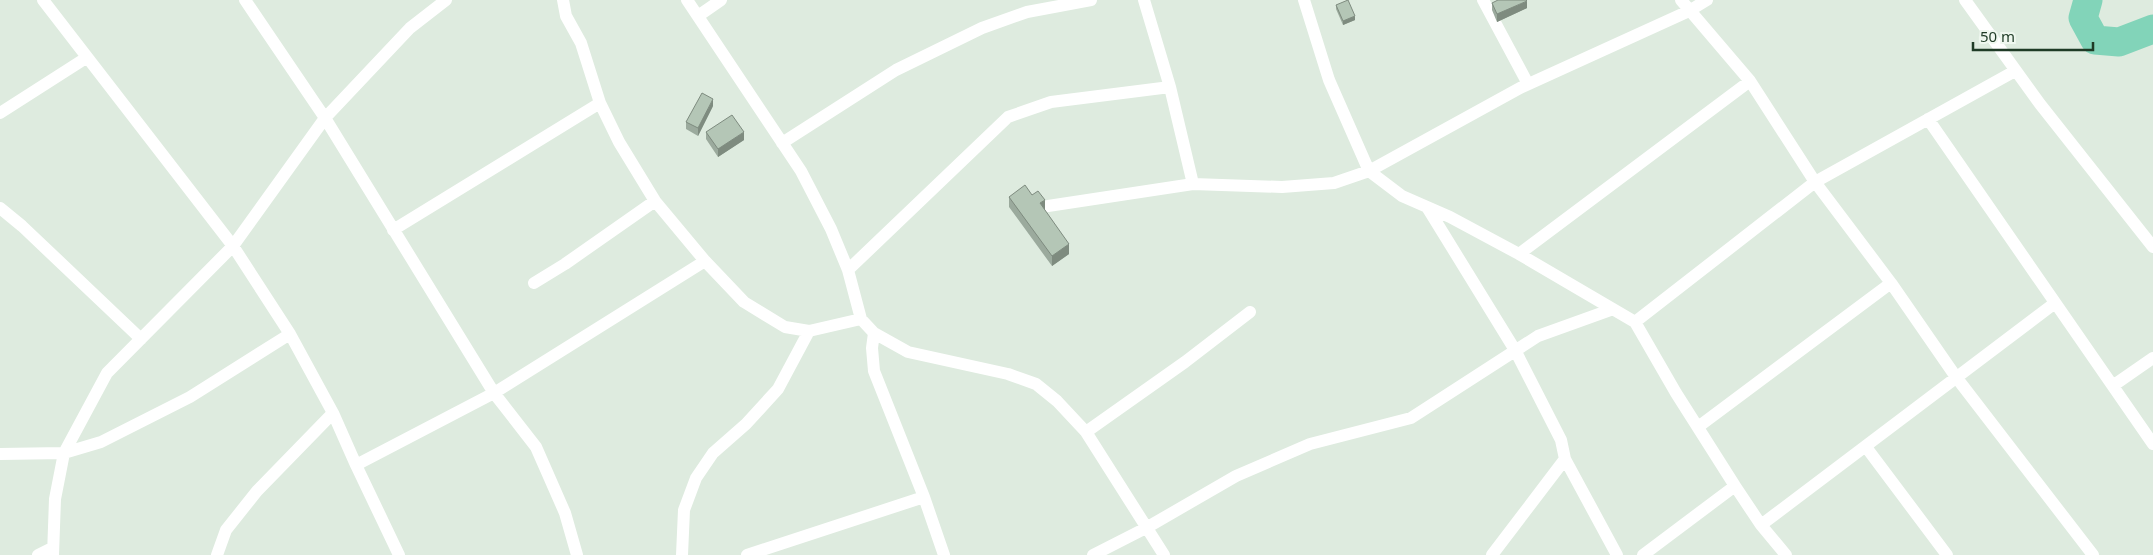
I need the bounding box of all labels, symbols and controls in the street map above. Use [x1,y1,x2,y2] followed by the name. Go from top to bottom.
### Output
[1973,20,2093,52] scale bar
[1980,26,2015,46] text: 50 m

